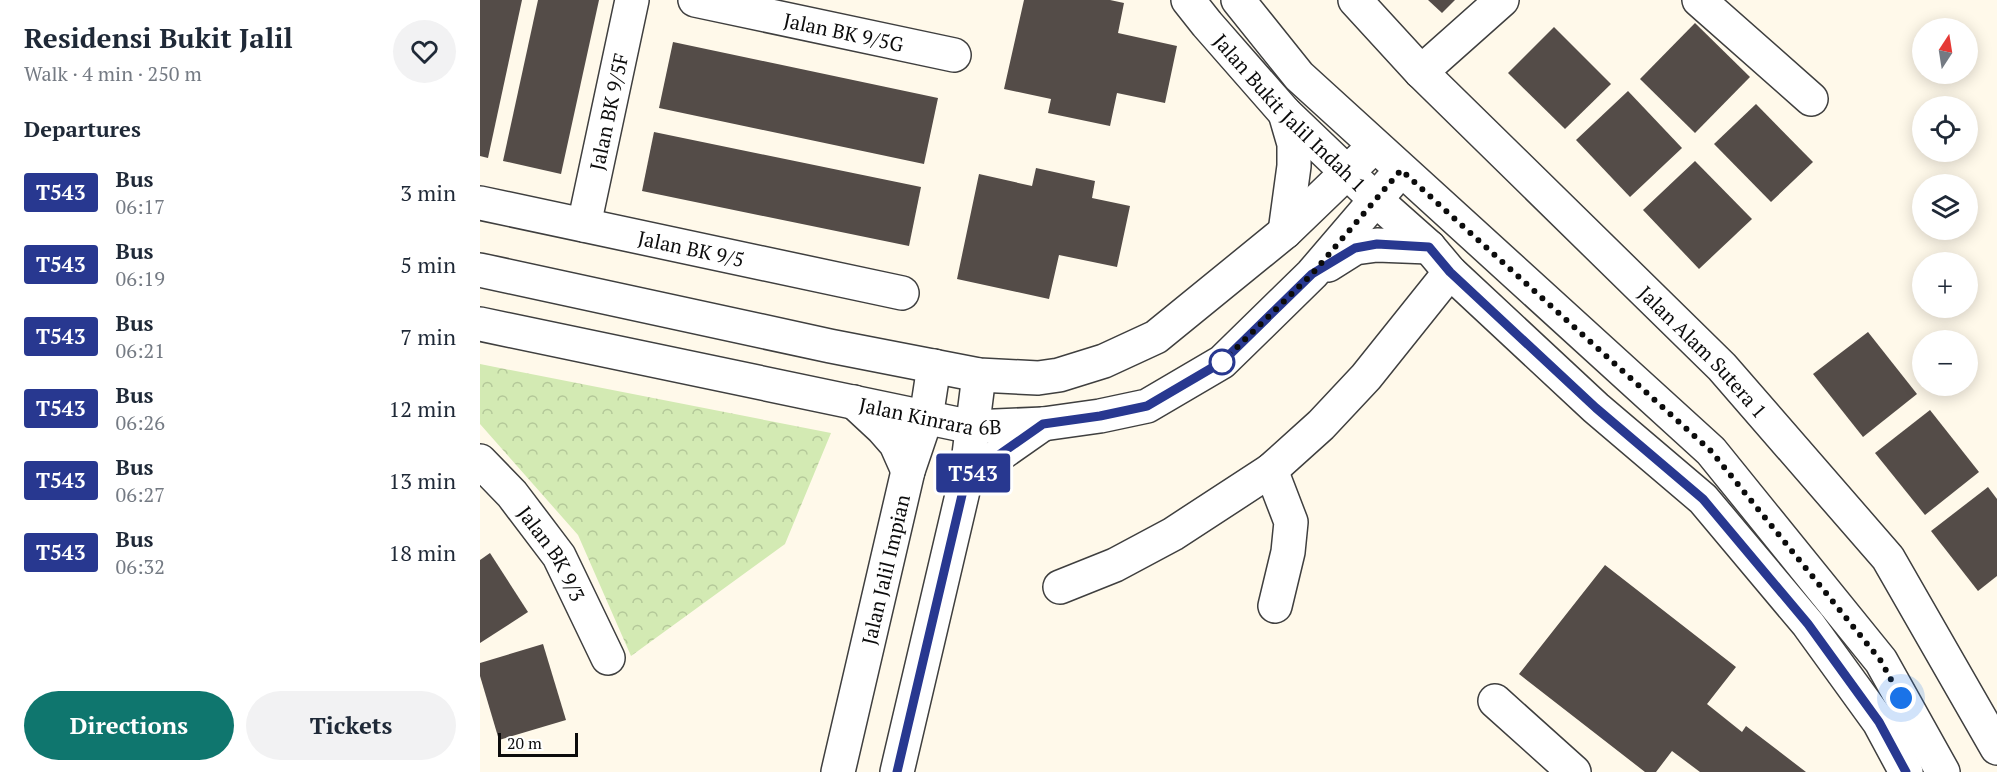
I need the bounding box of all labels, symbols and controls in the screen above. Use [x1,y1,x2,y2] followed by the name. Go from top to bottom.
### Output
[781,6,906,57] street label: Jalan BK 9/5G
[1912,18,1978,84] north arrow
[1912,18,1978,396] map controls
[24,19,293,56] text: Residensi Bukit Jalil
[393,20,456,83] button: heart
[1208,28,1372,197] street label: Jalan Bukit Jalil Indah 1
[583,51,634,173] street label: Jalan BK 9/5F
[24,60,202,87] text: Walk · 4 min · 250 m
[1912,96,1978,162] button: locate
[24,114,141,143] text: Departures
[116,164,154,193] text: Bus
[1912,174,1978,240] button: layers
[36,178,86,206] text: T543
[400,178,456,207] text: 3 min
[116,193,165,220] text: 06:17
[636,224,747,273] street label: Jalan BK 9/5
[116,236,154,265] text: Bus
[36,250,86,278] text: T543
[400,250,456,279] text: 5 min
[1912,252,1978,318] button: +
[116,265,165,292] text: 06:19
[1633,279,1774,423] street label: Jalan Alam Sutera 1
[116,308,154,337] text: Bus
[36,322,86,350] text: T543
[400,322,456,351] text: 7 min
[1912,330,1978,396] button: −
[116,337,165,364] text: 06:21
[1209,349,1235,375] unlabelled marker
[116,380,154,409] text: Bus
[857,390,1002,441] street label: Jalan Kinrara 6B
[36,394,86,422] text: T543
[389,394,456,423] text: 12 min
[116,409,165,436] text: 06:26
[116,452,154,481] text: Bus
[931,454,1015,492] line badge: T543
[948,459,998,487] text: T543
[36,466,86,494] text: T543
[389,466,456,495] text: 13 min
[116,481,165,508] text: 06:27
[855,492,916,647] street label: Jalan Jalil Impian
[512,500,592,605] street label: Jalan BK 9/3
[116,524,154,553] text: Bus
[36,538,86,566] text: T543
[389,538,456,567] text: 18 min
[116,553,165,580] text: 06:32
[1886,683,1916,713] your location
[24,691,234,760] button: Directions
[246,691,456,760] button: Tickets
[498,730,578,758] scale bar
[507,732,542,754] text: 20 m

